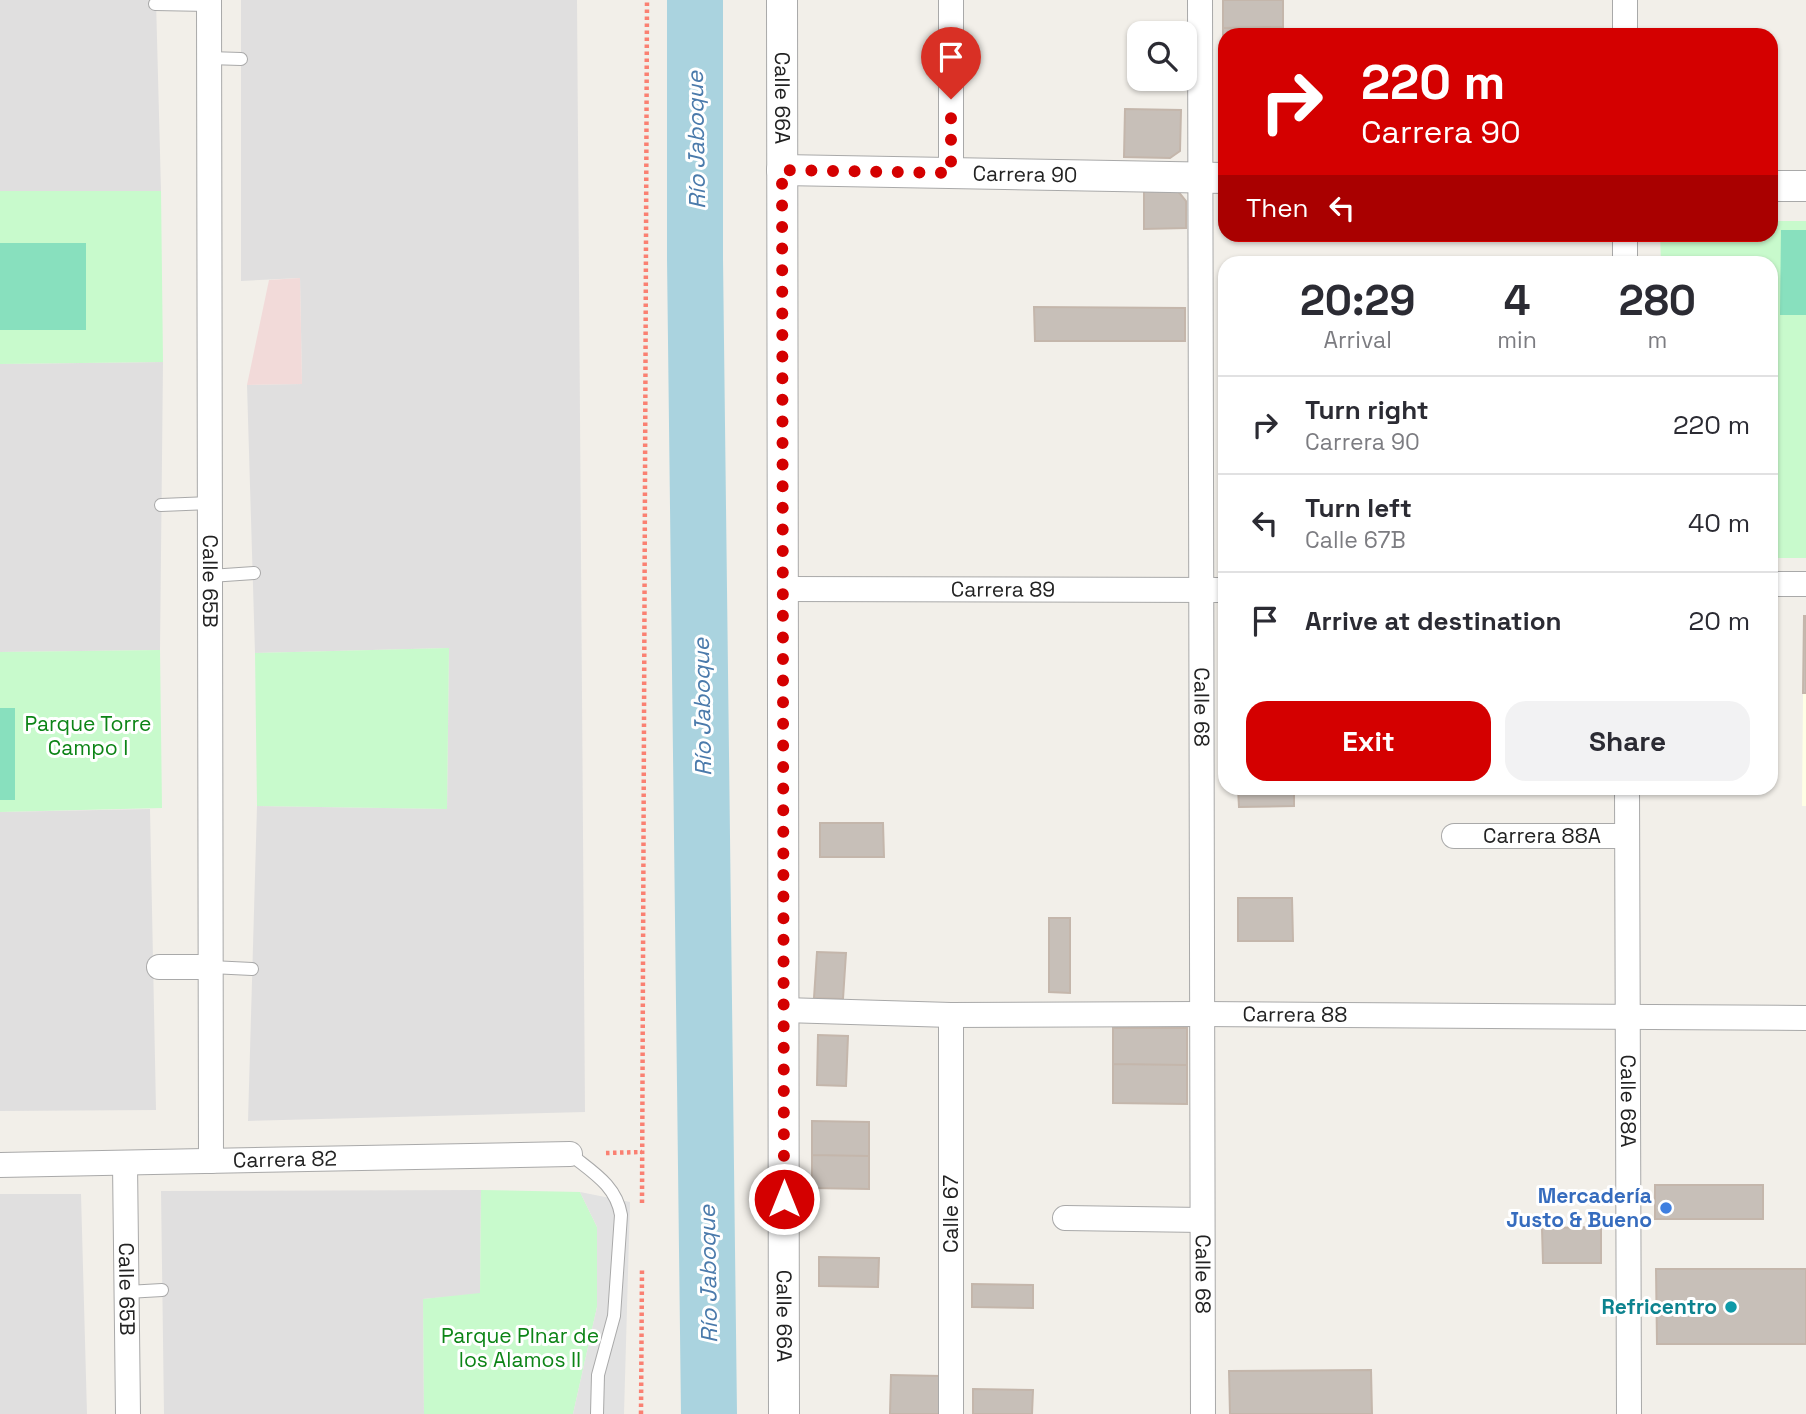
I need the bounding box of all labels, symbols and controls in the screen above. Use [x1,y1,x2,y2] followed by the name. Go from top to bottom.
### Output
[1127,21,1197,91] map controls
[1127,21,1197,91] button: search
[921,27,981,99] pin
[932,38,970,76] icon: arrive
[1361,51,1505,113] text: 220 m
[769,52,796,144] street label: Calle 66A
[1246,56,1337,147] icon: right
[680,69,712,209] water label: Río Jaboque
[1361,112,1521,152] text: Carrera 90
[972,159,1078,188] street label: Carrera 90
[1323,189,1361,227] icon: left
[1246,191,1309,225] text: Then
[1300,274,1415,327] text: 20:29
[1504,274,1530,327] text: 4
[1619,274,1696,327] text: 280
[1323,325,1392,355] text: Arrival
[1497,325,1537,355] text: min
[1648,325,1667,355] text: m
[1305,393,1429,427] text: Turn right
[1246,406,1284,444] icon: right
[1673,408,1750,442] text: 220 m
[1305,427,1420,457] text: Carrera 90
[1305,491,1412,525] text: Turn left
[1246,504,1284,542] icon: left
[1688,506,1750,540] text: 40 m
[1305,525,1406,555] text: Calle 67B
[197,534,224,628] street label: Calle 65B
[951,575,1055,603] street label: Carrera 89
[1246,602,1284,640] icon: arrive
[1305,604,1562,638] text: Arrive at destination
[1689,604,1750,638] text: 20 m
[686,636,718,776] water label: Río Jaboque
[1188,667,1216,747] street label: Calle 68
[1246,701,1491,781] button: Exit
[1505,701,1750,781] button: Share
[25,710,151,761] park label: Parque Torre Campo I
[1483,822,1601,849] street label: Carrera 88A
[1242,1000,1347,1028] street label: Carrera 88
[1615,1055,1642,1147] street label: Calle 68A
[233,1144,337,1174] street label: Carrera 82
[747,1162,821,1236] position arrow
[937,1175,964,1253] street label: Calle 67
[1506,1182,1652,1233] place label: Mercadería Justo & Bueno
[1658,1200,1674,1216] marker: Mercadería Justo & Bueno
[692,1203,724,1343] water label: Río Jaboque
[1190,1234,1217,1314] street label: Calle 68
[113,1242,141,1336] street label: Calle 65B
[771,1270,798,1362] street label: Calle 66A
[1601,1293,1717,1320] place label: Refricentro
[1723,1299,1739,1315] marker: Refricentro
[441,1322,599,1373] park label: Parque PInar de los Alamos II

